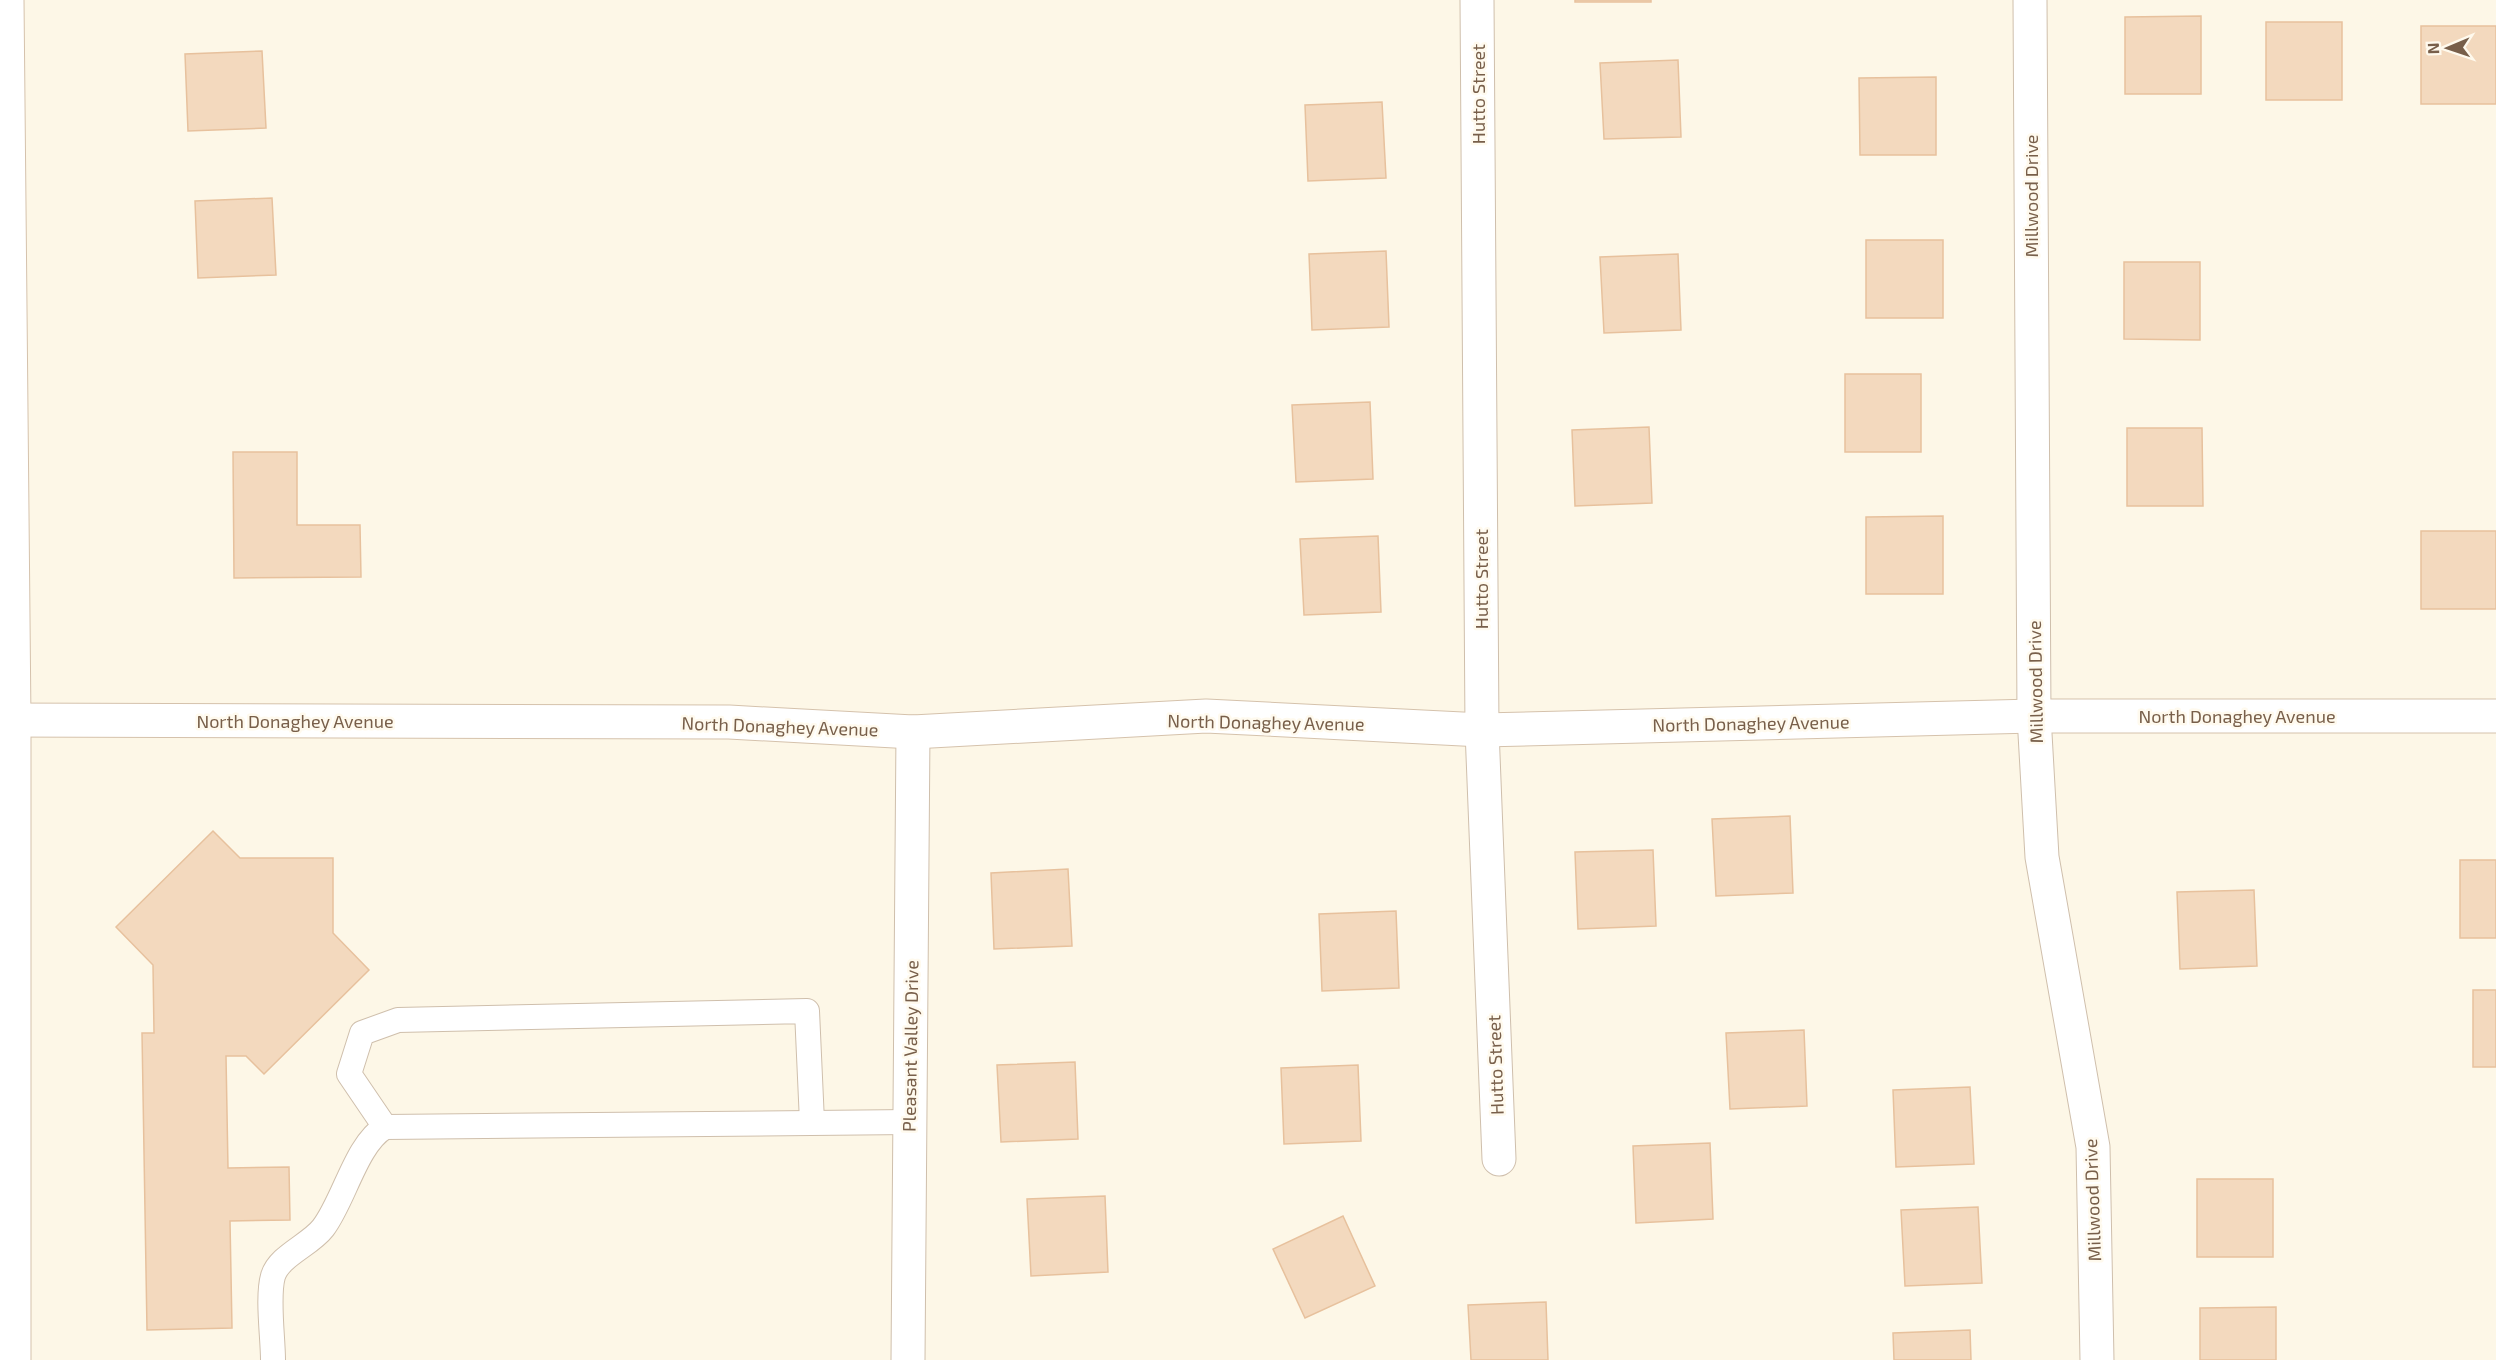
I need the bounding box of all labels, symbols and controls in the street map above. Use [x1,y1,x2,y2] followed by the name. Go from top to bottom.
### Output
[2418,18,2478,78] north arrow
[2423,42,2442,55] text: N
[1467,44,1489,144] street label: Hutto Street
[2020,135,2042,257] street label: Millwood Drive
[1470,529,1492,629] street label: Hutto Street
[2023,620,2047,744] street label: Millwood Drive
[2138,705,2336,727] street label: North Donaghey Avenue
[1167,709,1365,735] street label: North Donaghey Avenue
[196,710,394,732] street label: North Donaghey Avenue
[1652,710,1850,736] street label: North Donaghey Avenue
[681,712,879,740] street label: North Donaghey Avenue
[898,960,922,1132] street label: Pleasant Valley Drive
[1482,1014,1508,1115] street label: Hutto Street
[2079,1138,2105,1262] street label: Millwood Drive

